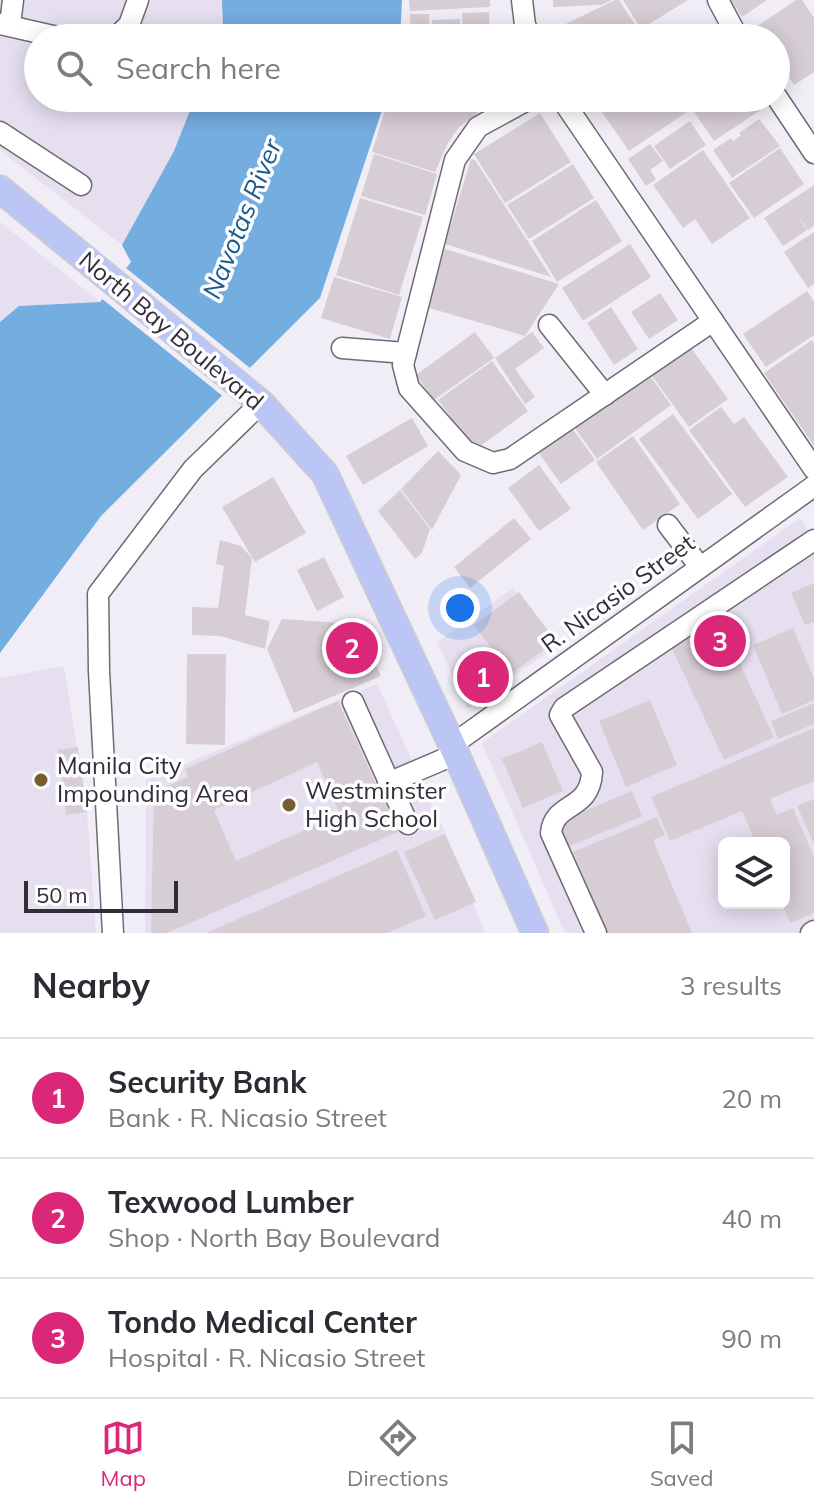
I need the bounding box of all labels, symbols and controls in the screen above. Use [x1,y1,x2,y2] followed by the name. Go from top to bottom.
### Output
[24,24,790,112] search box
[52,46,96,90] icon: search
[116,49,281,87] text: Search here
[195,133,289,303] water label: Navotas River
[73,244,270,416] street label: North Bay Boulevard
[535,527,700,659] street label: R. Nicasio Street
[440,588,480,628] your location
[694,611,746,671] pin: 3
[326,618,378,678] pin: 2
[457,647,509,707] pin: 1
[57,750,249,808] place label: Manila City Impounding Area
[32,771,50,789] marker: Manila City Impounding Area
[305,775,446,833] place label: Westminster High School
[280,796,298,814] marker: Westminster High School
[718,837,790,909] map controls
[718,837,790,909] button: layers
[24,877,178,913] scale bar
[36,881,87,909] text: 50 m
[32,964,150,1007] text: Nearby
[680,969,782,1002] text: 3 results
[108,1063,306,1101] text: Security Bank
[50,1082,66,1115] text: 1
[721,1082,782,1115] text: 20 m
[108,1101,387,1134] text: Bank · R. Nicasio Street
[108,1183,353,1221] text: Texwood Lumber
[50,1202,66,1235] text: 2
[721,1202,782,1235] text: 40 m
[108,1221,440,1254] text: Shop · North Bay Boulevard
[108,1303,417,1341] text: Tondo Medical Center
[50,1322,66,1355] text: 3
[721,1322,782,1355] text: 90 m
[108,1341,425,1374] text: Hospital · R. Nicasio Street
[101,1416,146,1492] tab: Map
[347,1416,449,1492] tab: Directions
[650,1416,713,1492] tab: Saved

